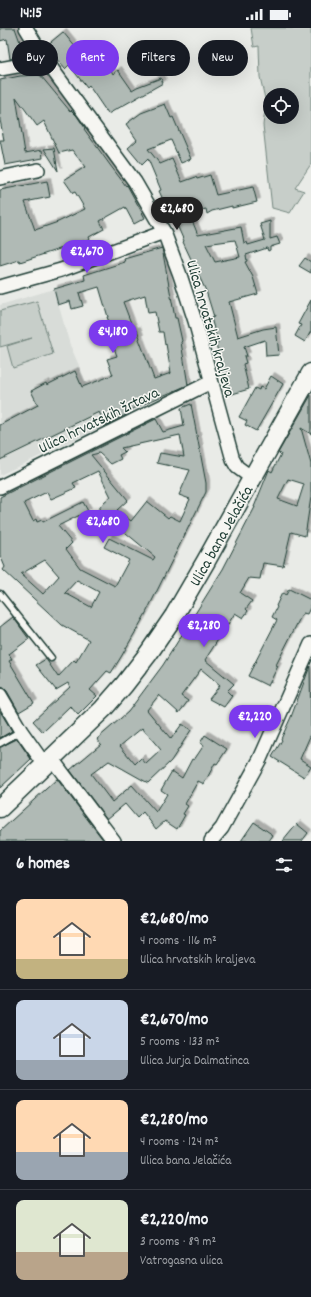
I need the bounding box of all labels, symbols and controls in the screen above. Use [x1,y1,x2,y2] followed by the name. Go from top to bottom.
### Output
[20,3,42,25] text: 14:15
[12,40,58,76] chip: Buy
[66,40,119,76] chip: Rent
[127,40,190,76] chip: Filters
[198,40,248,76] chip: New
[263,88,299,124] map controls
[263,88,299,124] button: locate
[144,197,210,231] pin: €2,680
[160,200,194,219] text: €2,680
[54,240,120,274] pin: €2,670
[70,243,104,262] text: €2,670
[179,257,240,400] street label: Ulica hrvatskih kraljeva
[80,320,146,354] pin: €4,180
[98,323,128,342] text: €4,180
[35,382,164,460] street label: Ulica hrvatskih žrtava
[185,481,260,591] street label: Ulica bana Jelačića
[70,510,136,544] pin: €2,680
[86,513,120,532] text: €2,680
[171,614,237,648] pin: €2,280
[187,617,221,636] text: €2,280
[222,705,288,739] pin: €2,220
[238,708,272,727] text: €2,220
[16,853,70,877] text: 6 homes
[273,854,295,876] icon: filters
[140,908,209,932] text: €2,680/mo
[48,915,96,963] icon: home
[140,932,217,951] text: 4 rooms · 116 m²
[140,951,255,970] text: Ulica hrvatskih kraljeva
[140,1009,208,1033] text: €2,670/mo
[48,1016,96,1064] icon: home
[140,1033,220,1052] text: 5 rooms · 133 m²
[140,1052,249,1071] text: Ulica Jurja Dalmatinca
[140,1109,208,1133] text: €2,280/mo
[48,1116,96,1164] icon: home
[140,1133,219,1152] text: 4 rooms · 124 m²
[140,1152,231,1171] text: Ulica bana Jelačića
[140,1209,208,1233] text: €2,220/mo
[48,1216,96,1264] icon: home
[140,1233,216,1252] text: 3 rooms · 89 m²
[140,1252,223,1271] text: Vatrogasna ulica

